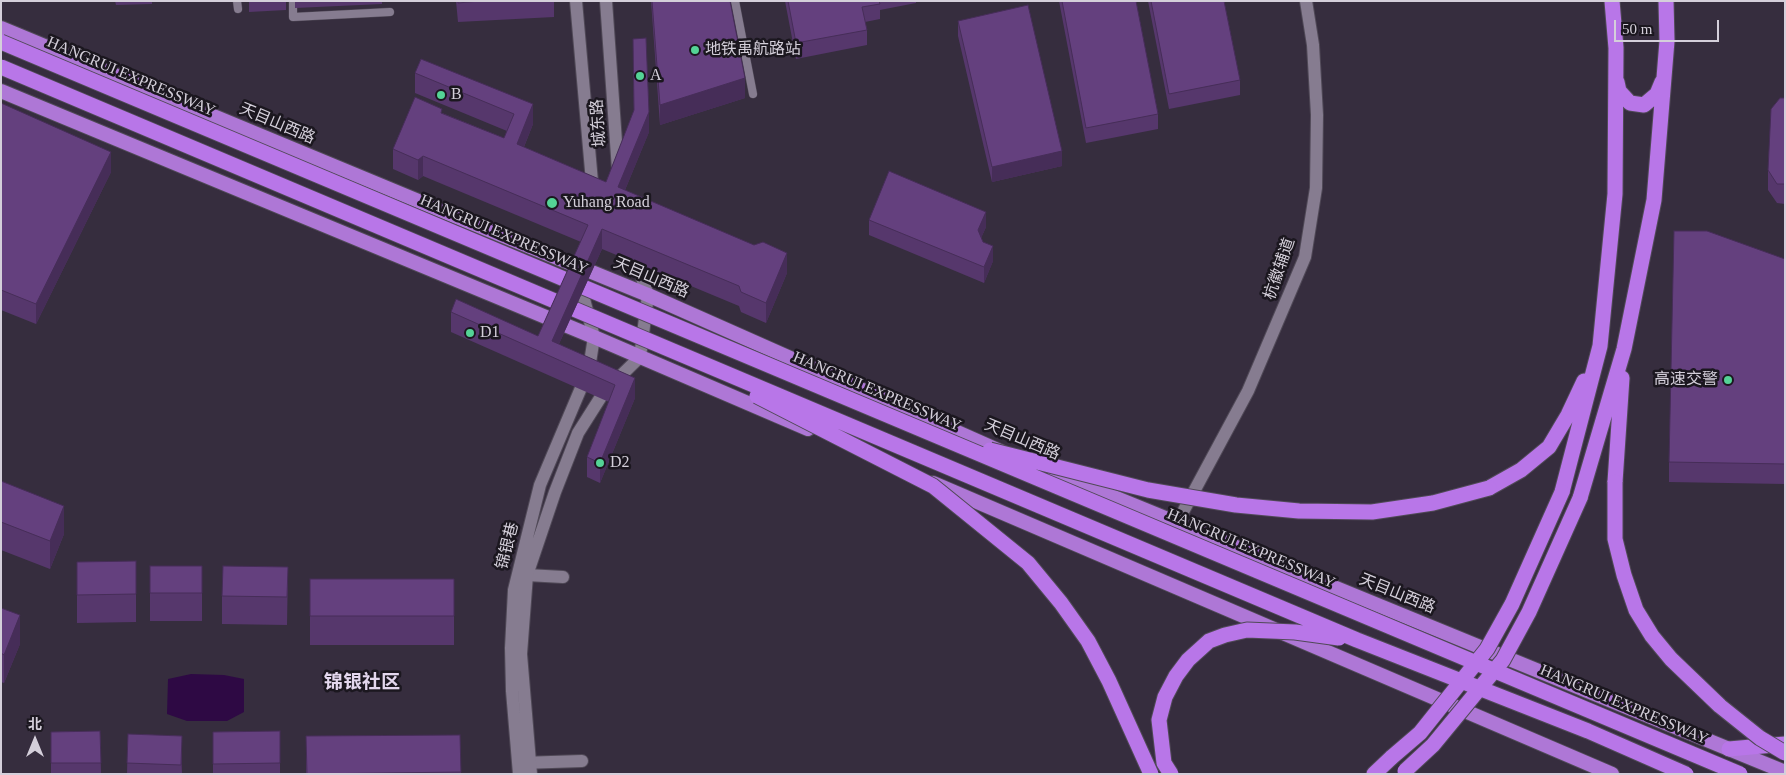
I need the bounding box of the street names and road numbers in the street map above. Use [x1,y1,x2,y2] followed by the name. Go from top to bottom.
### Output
[44,33,218,121] street label: HANGRUI EXPRESSWAY
[588,98,610,148] street label: 城东路
[236,100,318,148] street label: 天目山西路
[417,191,591,279] street label: HANGRUI EXPRESSWAY
[1261,236,1299,302] street label: 杭徽辅道
[610,254,692,302] street label: 天目山西路
[790,348,964,436] street label: HANGRUI EXPRESSWAY
[981,416,1063,464] street label: 天目山西路
[1164,505,1338,593] street label: HANGRUI EXPRESSWAY
[493,520,523,572] street label: 锦银巷
[1356,570,1438,618] street label: 天目山西路
[1537,661,1711,749] street label: HANGRUI EXPRESSWAY

